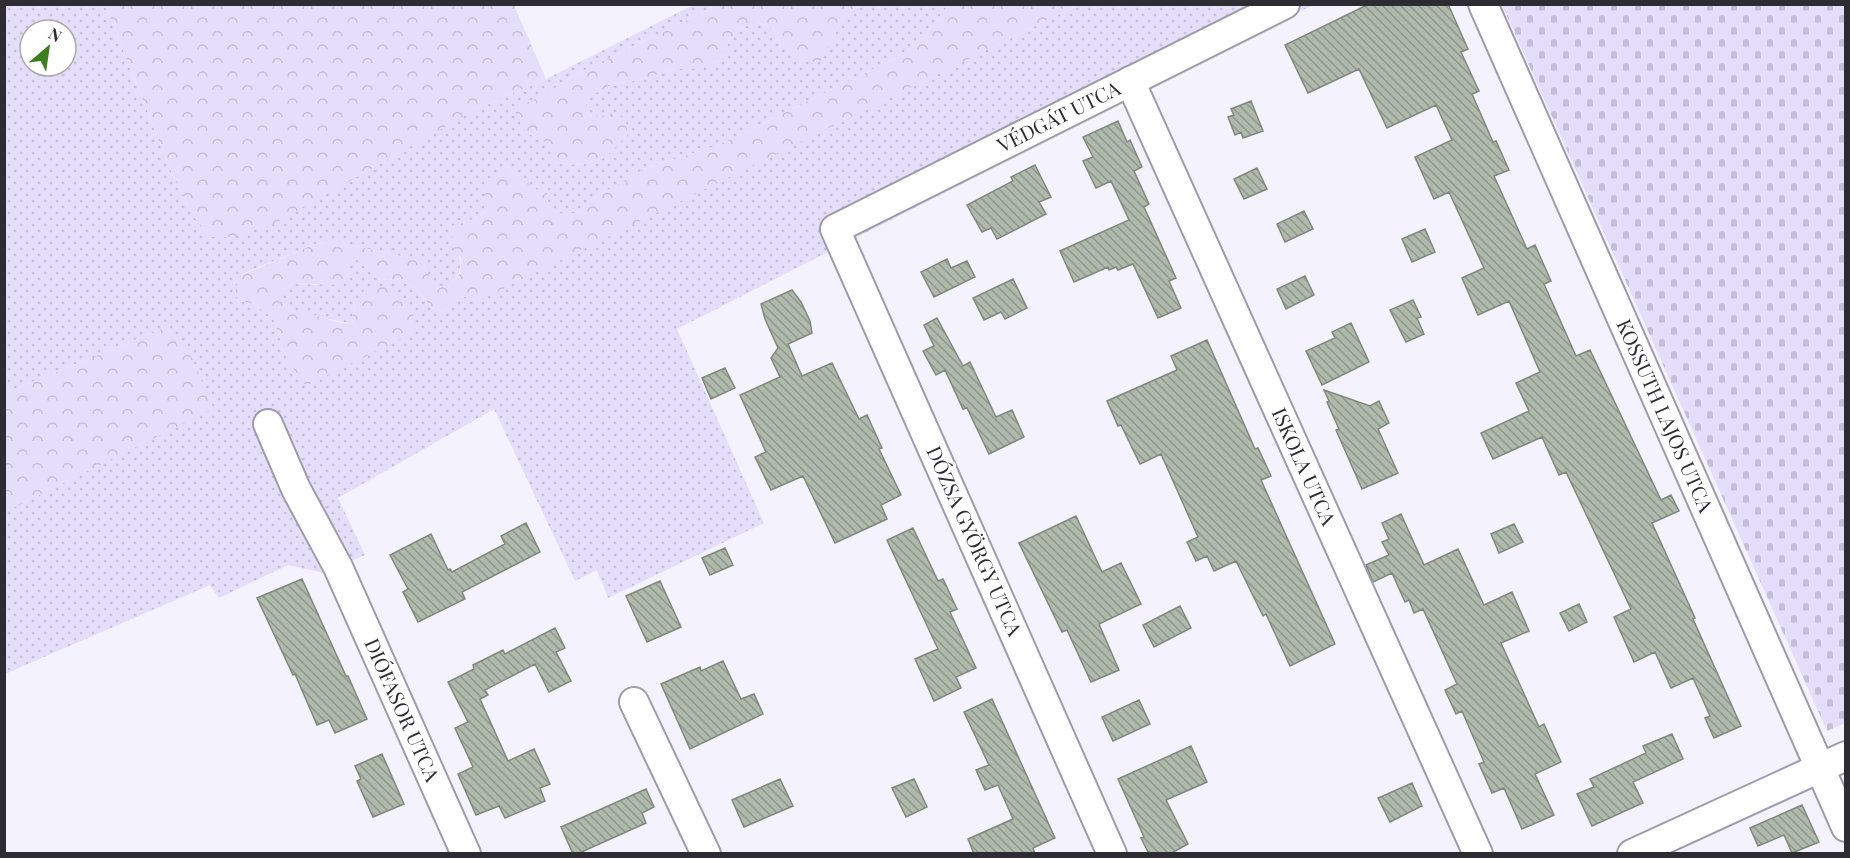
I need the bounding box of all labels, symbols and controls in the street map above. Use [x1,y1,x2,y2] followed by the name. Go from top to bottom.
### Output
[18,18,78,78] north arrow
[45,22,66,47] text: N
[991,73,1125,158] street label: VÉDGÁT UTCA
[1612,314,1721,516] street label: KOSSUTH LAJOS UTCA
[1267,403,1343,530] street label: ISKOLA UTCA
[921,441,1030,640] street label: DÓZSA GYÖRGY UTCA
[359,633,447,786] street label: DIÓFASOR UTCA

